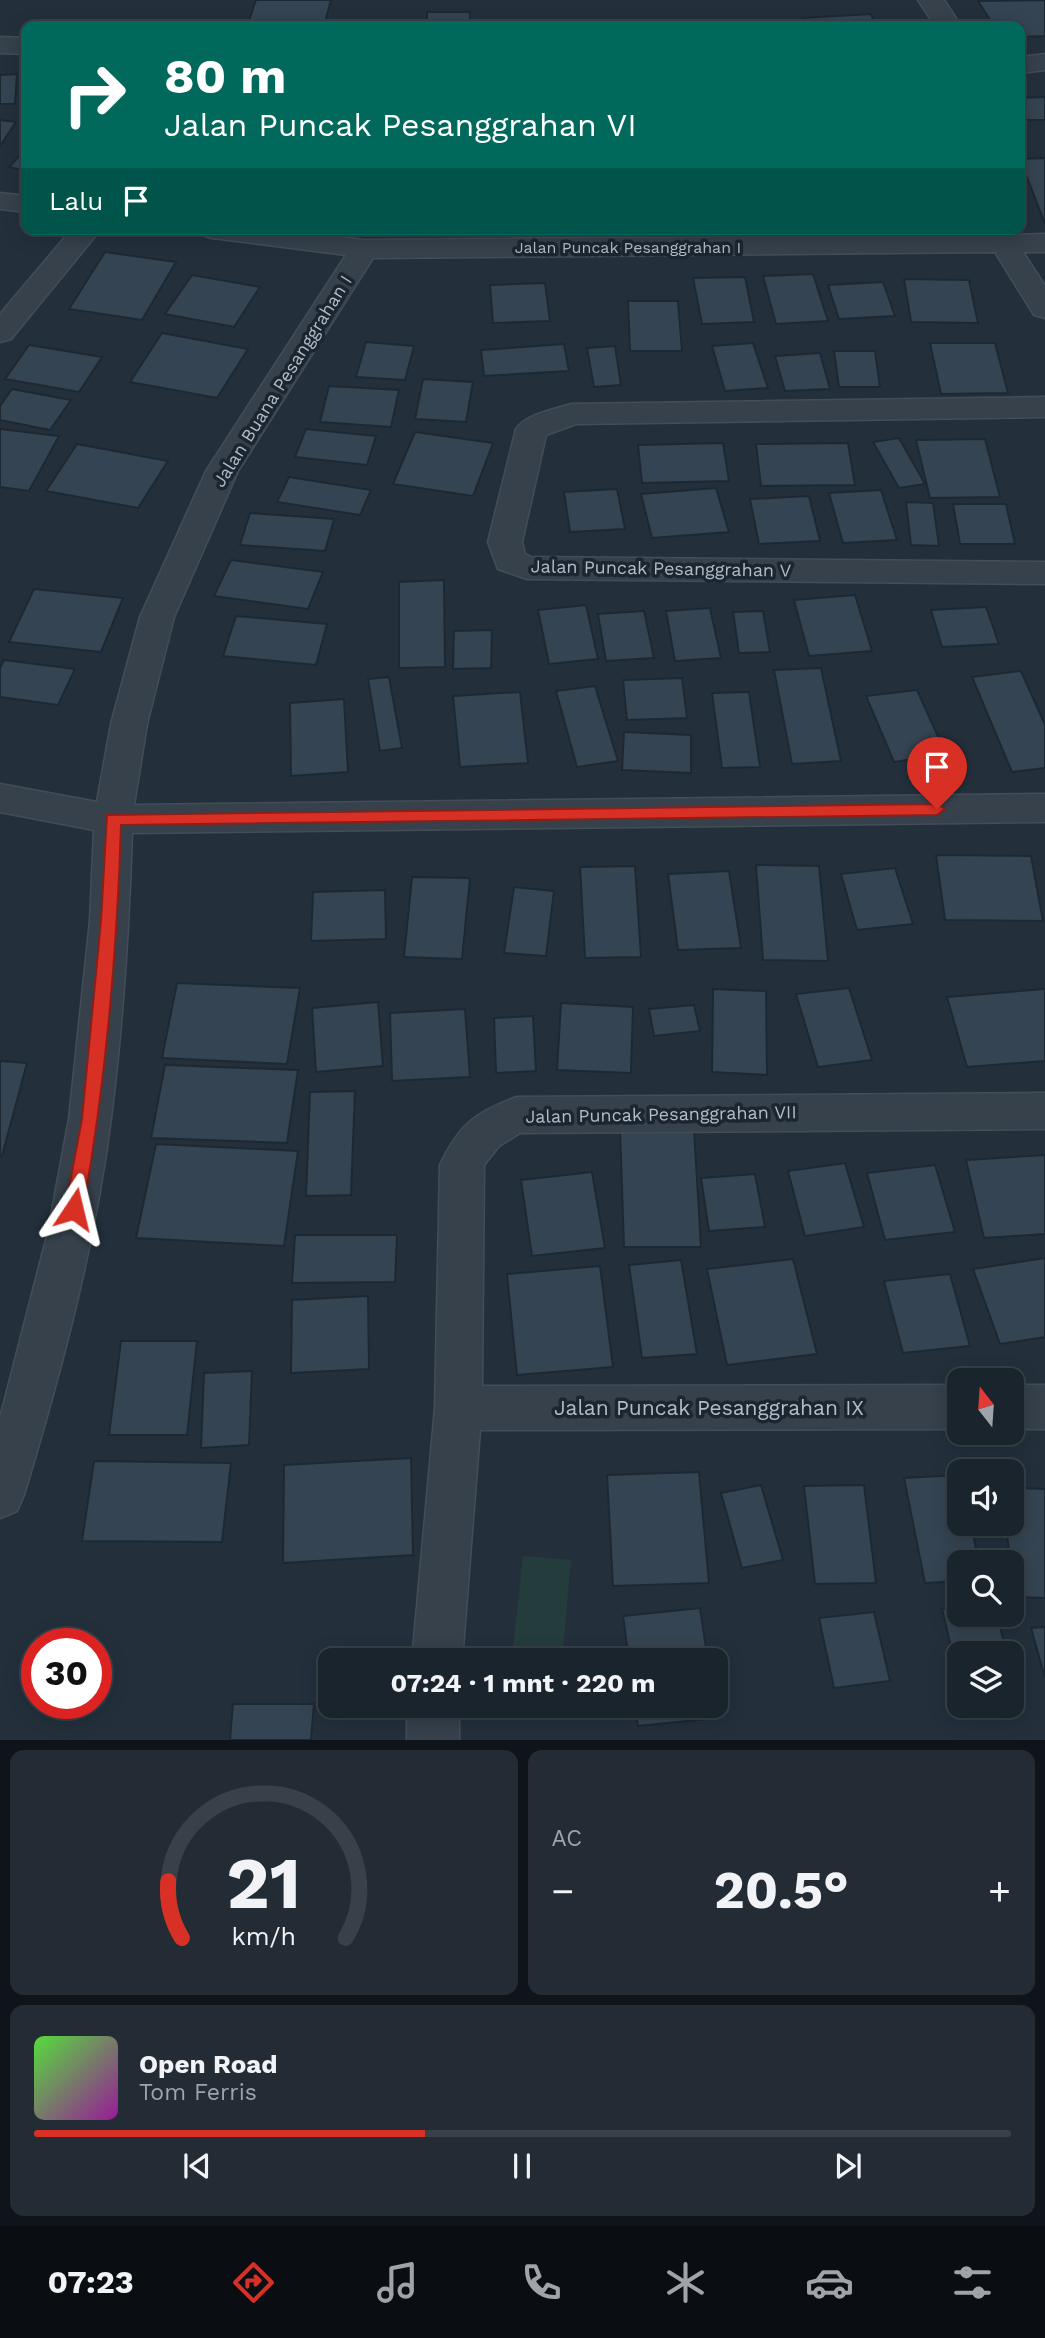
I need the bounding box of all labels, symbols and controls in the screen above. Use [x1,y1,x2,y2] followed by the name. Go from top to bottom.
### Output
[164,47,286,105] text: 80 m
[49,49,140,140] icon: right
[164,106,637,144] text: Jalan Puncak Pesanggrahan VI
[117,182,155,220] icon: arrive
[49,186,103,216] text: Lalu
[515,238,741,257] street label: Jalan Puncak Pesanggrahan I
[208,271,356,491] street label: Jalan Buana Pesanggrahan I
[531,555,792,581] street label: Jalan Puncak Pesanggrahan V
[907,737,967,809] pin
[918,748,956,786] icon: arrive
[525,1101,797,1127] street label: Jalan Puncak Pesanggrahan VII
[37,1172,111,1246] position arrow
[947,1368,1024,1446] north arrow
[947,1368,1024,1718] map controls
[554,1395,864,1420] street label: Jalan Puncak Pesanggrahan IX
[947,1459,1024,1536] button: sound
[947,1550,1024,1627] button: search
[21,1628,112,1719] speed limit sign: 30
[947,1641,1024,1718] button: layers
[390,1668,656,1698] text: 07:24 · 1 mnt · 220 m
[552,1825,582,1852] text: AC
[226,1841,301,1927] text: 21
[714,1860,849,1921] text: 20.5°
[552,1869,574,1913] text: −
[988,1869,1011,1913] text: +
[232,1922,296,1951] text: km/h
[139,2049,277,2079] text: Open Road
[139,2079,257,2106] text: Tom Ferris
[178,2147,216,2185] icon: previous
[503,2147,541,2185] icon: pause
[829,2147,867,2185] icon: next
[229,2258,278,2307] icon: directions
[373,2258,422,2307] icon: music
[517,2258,566,2307] icon: phone
[661,2258,710,2307] icon: climate
[805,2258,854,2307] icon: car
[948,2258,997,2307] icon: filters
[47,2263,134,2301] text: 07:23

